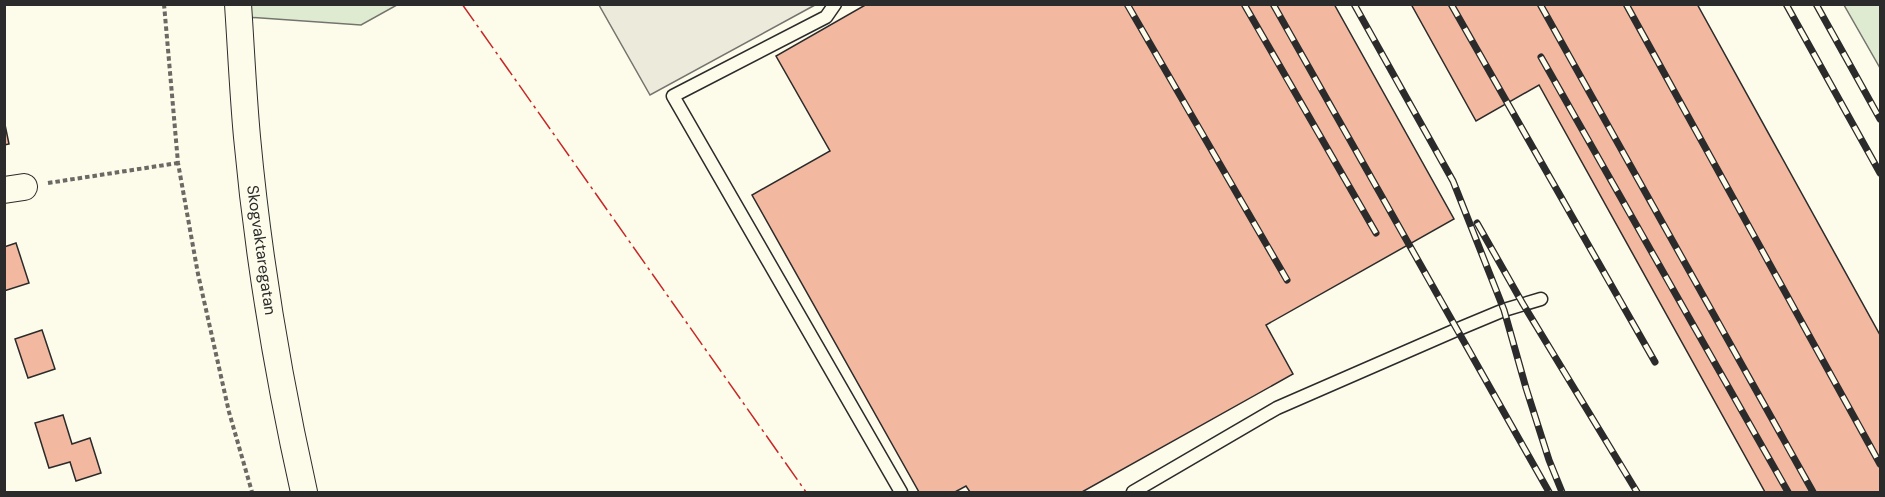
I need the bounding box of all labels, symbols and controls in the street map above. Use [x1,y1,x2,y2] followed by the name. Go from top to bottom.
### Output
[242,184,281,316] street label: Skogvaktaregatan

